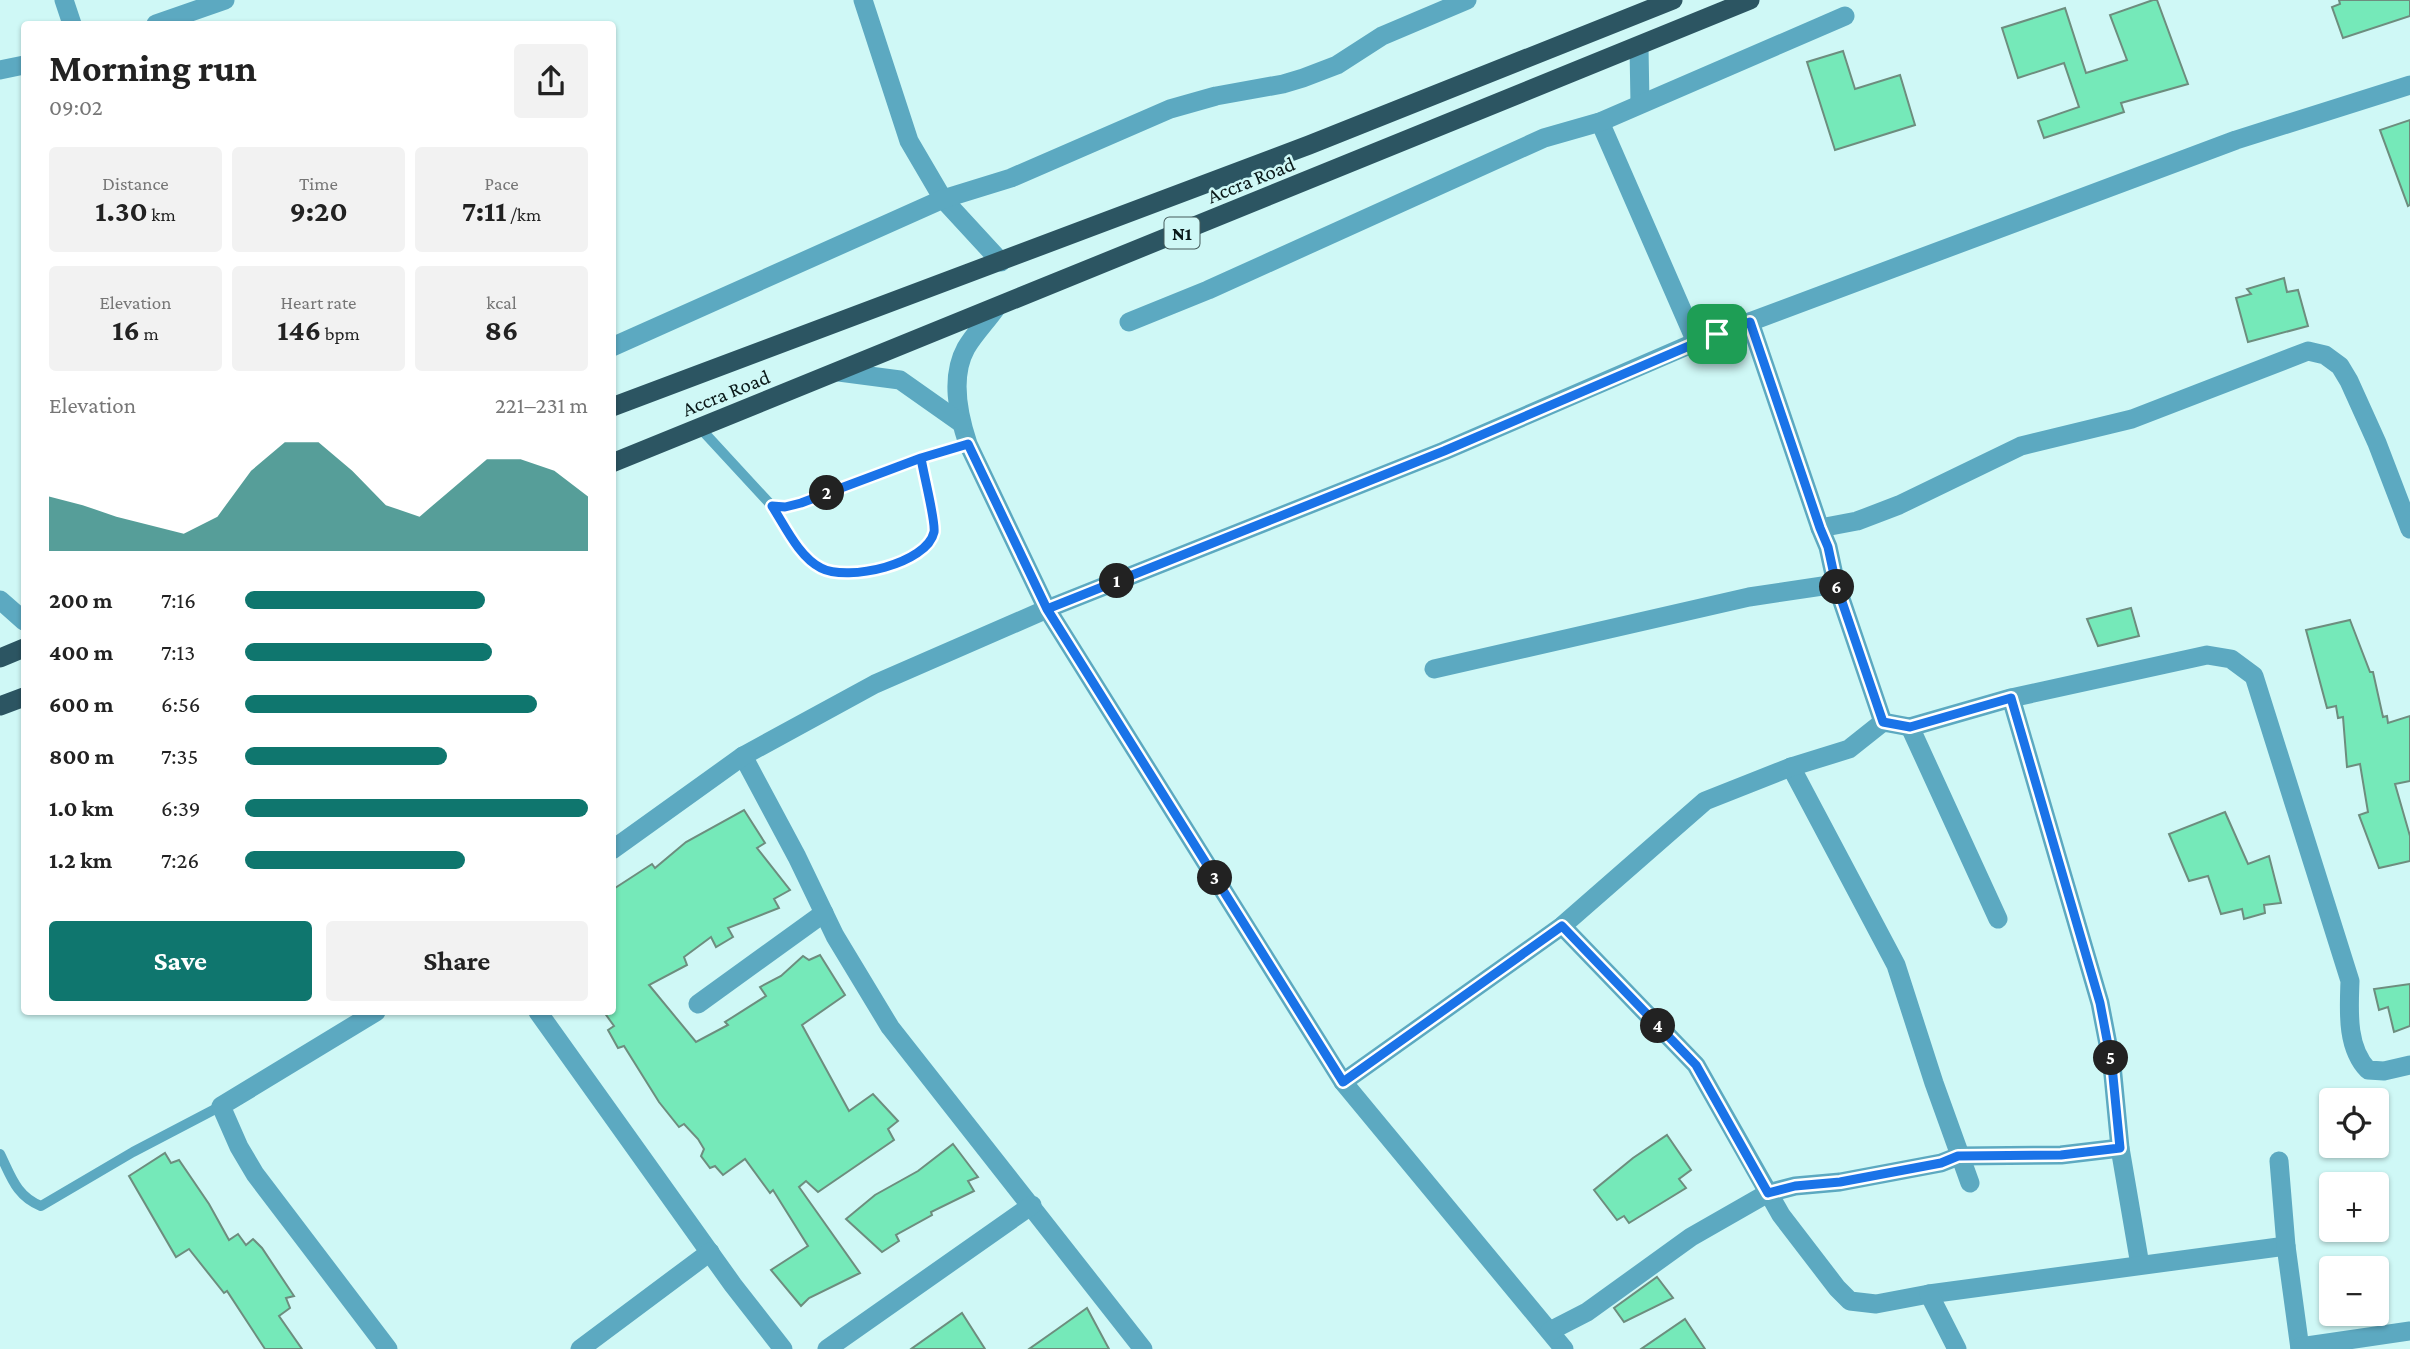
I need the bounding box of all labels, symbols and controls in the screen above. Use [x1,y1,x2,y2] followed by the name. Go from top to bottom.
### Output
[514,44,588,118] button: share
[49,47,257,89] text: Morning run
[49,94,103,120] text: 09:02
[1204,152,1298,208] street label: Accra Road
[102,173,169,194] text: Distance
[299,173,338,194] text: Time
[484,173,519,194] text: Pace
[95,194,148,227] text: 1.30
[289,194,348,227] text: 9:20
[462,194,507,227] text: 7:11
[148,204,176,225] text: km
[507,204,541,225] text: /km
[1164,218,1200,248] road number: N1
[100,292,171,313] text: Elevation
[281,292,356,313] text: Heart rate
[486,292,517,313] text: kcal
[1687,304,1747,364] pin
[112,313,140,346] text: 16
[277,313,321,346] text: 146
[485,313,518,346] text: 86
[1698,315,1736,353] icon: arrive
[140,323,159,344] text: m
[321,323,360,344] text: bpm
[679,365,773,421] street label: Accra Road
[49,392,136,418] text: Elevation
[495,392,588,418] text: 221–231 m
[810,476,844,510] pin: 2
[822,482,831,503] text: 2
[1100,564,1134,598] pin: 1
[1113,570,1120,591] text: 1
[1820,570,1854,604] pin: 6
[1831,576,1842,597] text: 6
[49,587,113,613] text: 200 m
[161,587,196,613] text: 7:16
[49,639,113,665] text: 400 m
[161,639,195,665] text: 7:13
[49,691,113,717] text: 600 m
[161,691,200,717] text: 6:56
[49,743,114,769] text: 800 m
[161,743,198,769] text: 7:35
[49,795,114,821] text: 1.0 km
[161,795,200,821] text: 6:39
[49,847,112,873] text: 1.2 km
[161,847,199,873] text: 7:26
[1198,860,1232,896] pin: 3
[1210,867,1219,888] text: 3
[49,921,312,1001] button: Save
[326,921,588,1001] button: Share
[1640,1009,1676,1044] pin: 4
[1652,1015,1663,1036] text: 4
[2094,1040,2128,1076] pin: 5
[2106,1047,2115,1068] text: 5
[2319,1088,2389,1326] map controls
[2319,1088,2389,1158] button: locate
[2319,1172,2389,1242] button: +
[2319,1256,2389,1326] button: −

